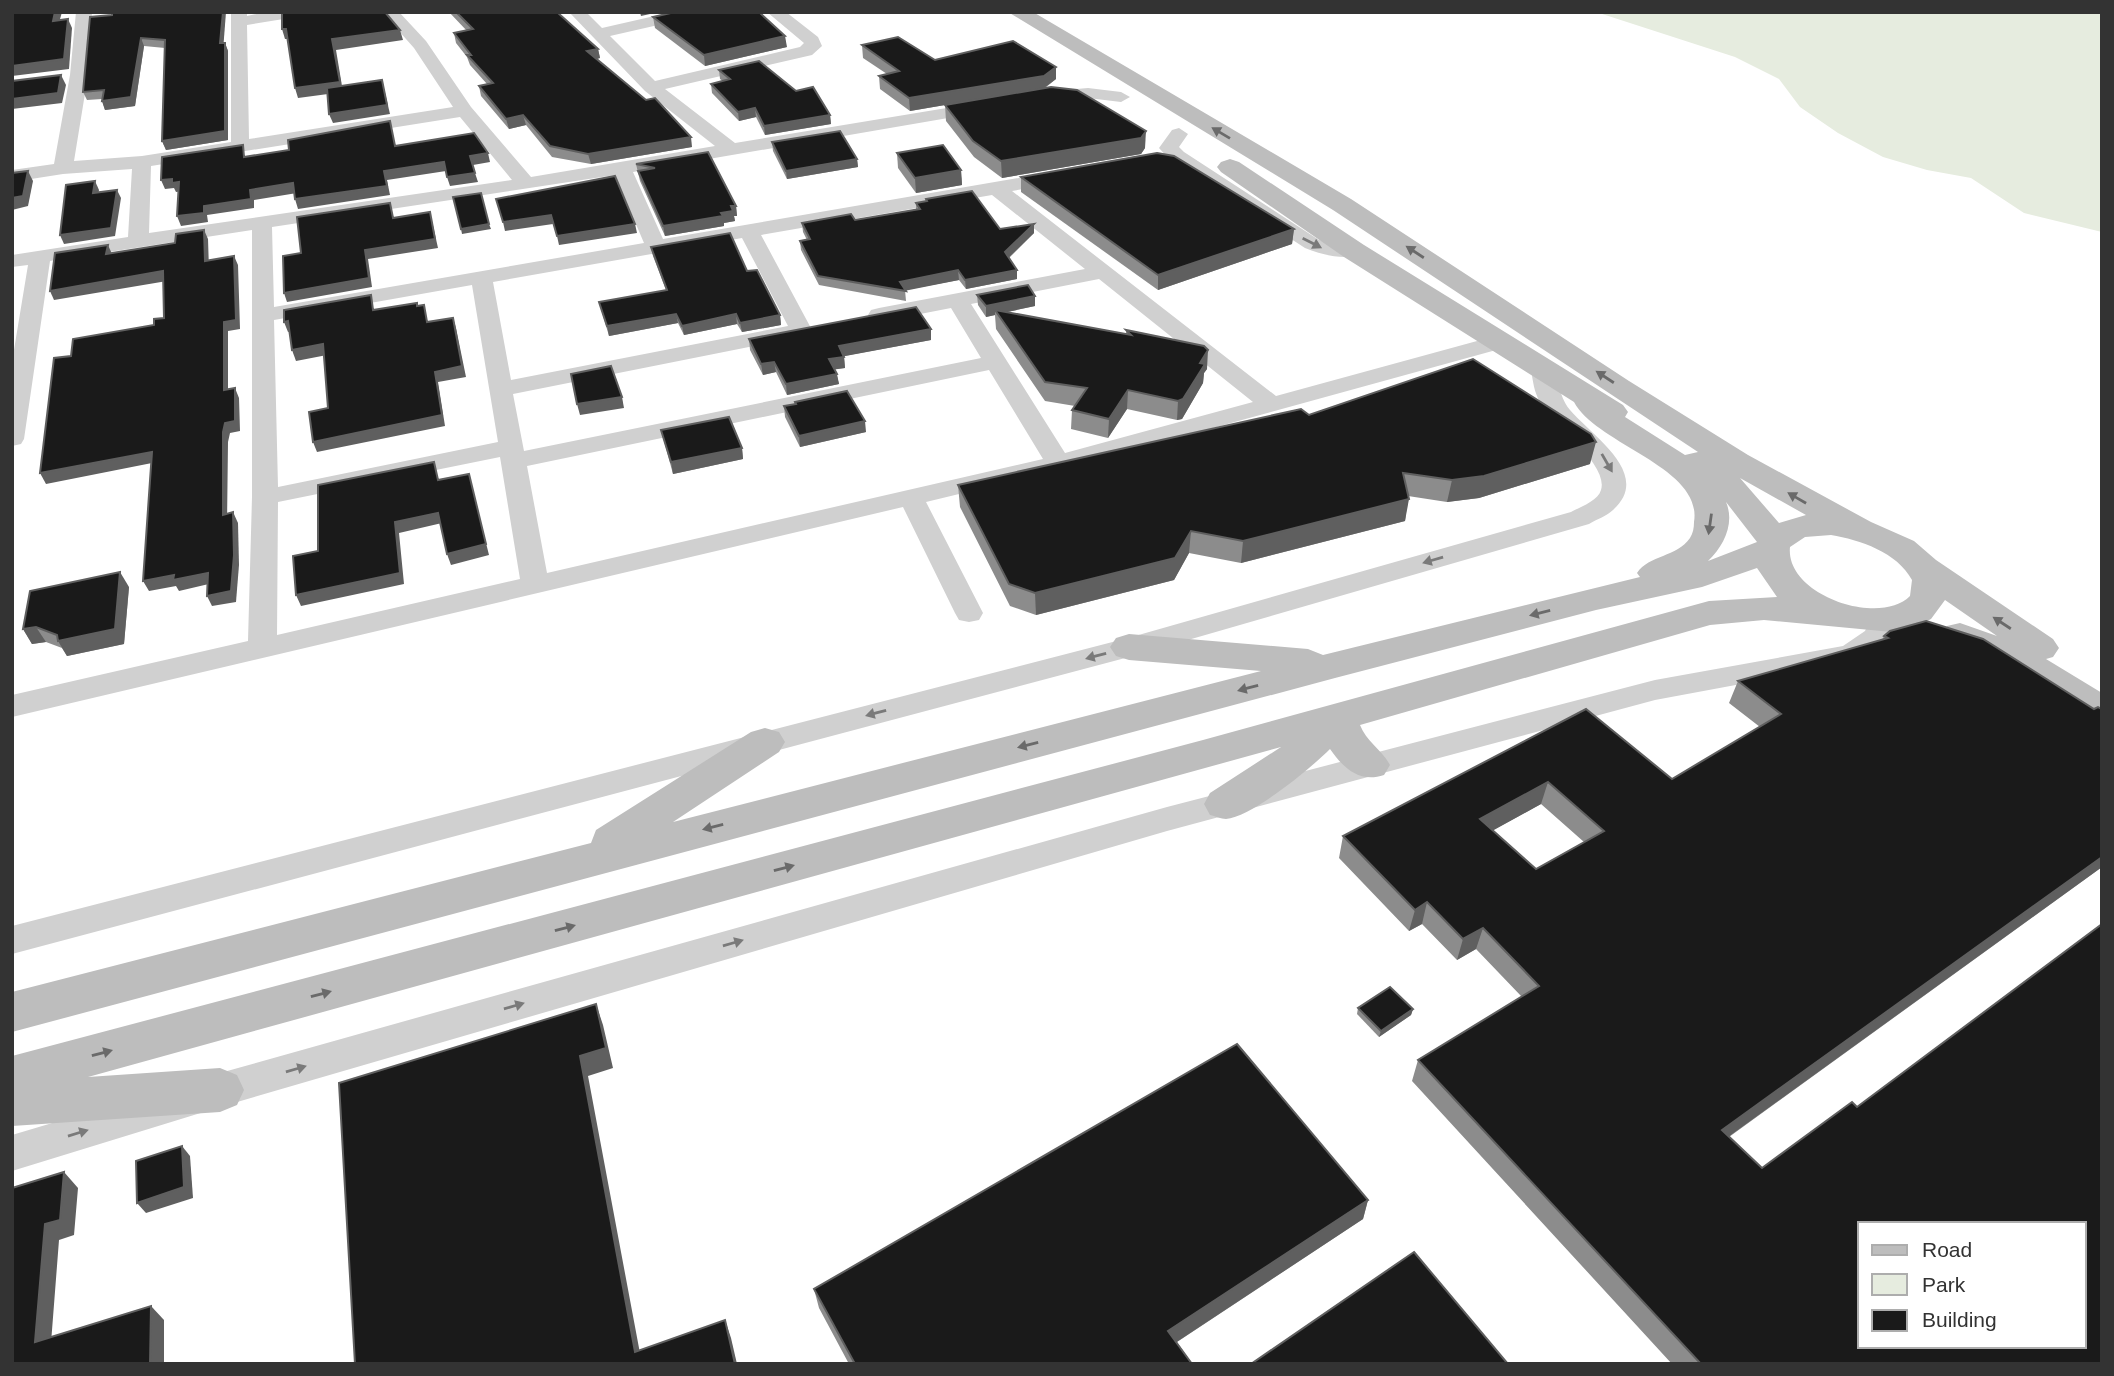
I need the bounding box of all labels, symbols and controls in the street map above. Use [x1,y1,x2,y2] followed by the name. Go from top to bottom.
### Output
[1211,127,1230,139] one-way arrow
[1302,237,1322,249] one-way arrow
[1405,245,1424,258] one-way arrow
[1595,371,1614,384] one-way arrow
[1600,453,1613,473] one-way arrow
[1788,492,1807,504] one-way arrow
[1705,513,1716,535] one-way arrow
[1422,556,1443,566] one-way arrow
[1528,608,1550,619] one-way arrow
[1992,617,2012,630] one-way arrow
[1085,651,1107,662] one-way arrow
[1237,683,1259,694] one-way arrow
[865,709,886,719] one-way arrow
[1017,740,1039,751] one-way arrow
[702,822,724,833] one-way arrow
[773,862,795,873] one-way arrow
[554,922,576,933] one-way arrow
[722,937,744,948] one-way arrow
[311,988,333,999] one-way arrow
[504,1001,525,1011] one-way arrow
[91,1047,113,1058] one-way arrow
[285,1063,307,1074] one-way arrow
[67,1128,88,1138] one-way arrow
[1858,1222,2086,1348] legend
[1922,1238,1972,1261] text: Road
[1922,1273,1966,1296] text: Park
[1922,1308,1997,1331] text: Building

